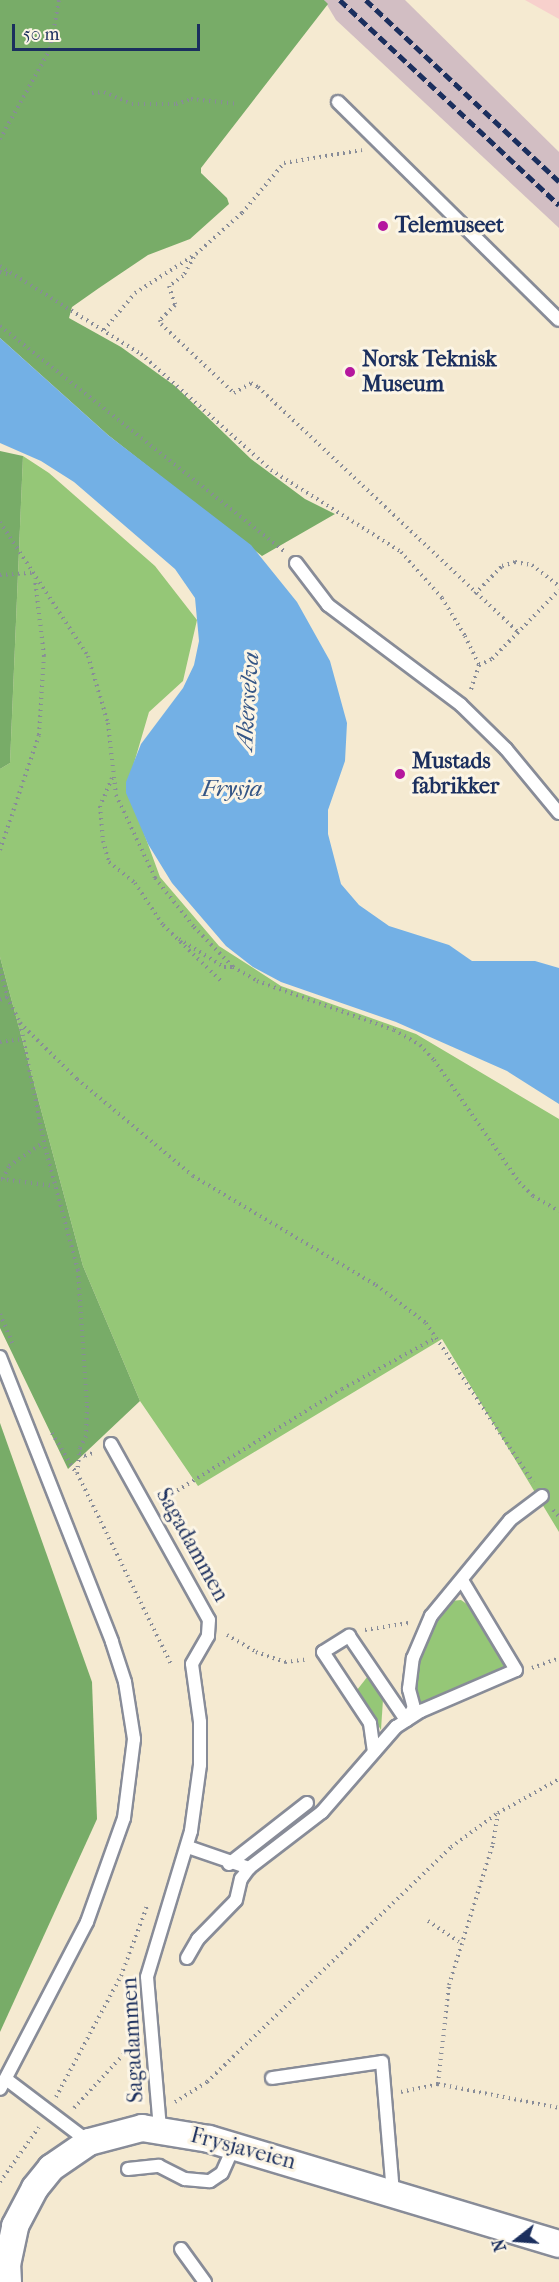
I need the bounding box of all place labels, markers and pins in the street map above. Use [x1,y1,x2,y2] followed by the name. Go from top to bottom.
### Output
[395,213,504,239] place label: Telemuseet
[376,219,390,233] marker: Telemuseet
[362,346,497,398] place label: Norsk Teknisk Museum
[343,365,357,379] marker: Norsk Teknisk Museum
[412,748,499,800] place label: Mustads fabrikker
[393,767,407,781] marker: Mustads fabrikker

